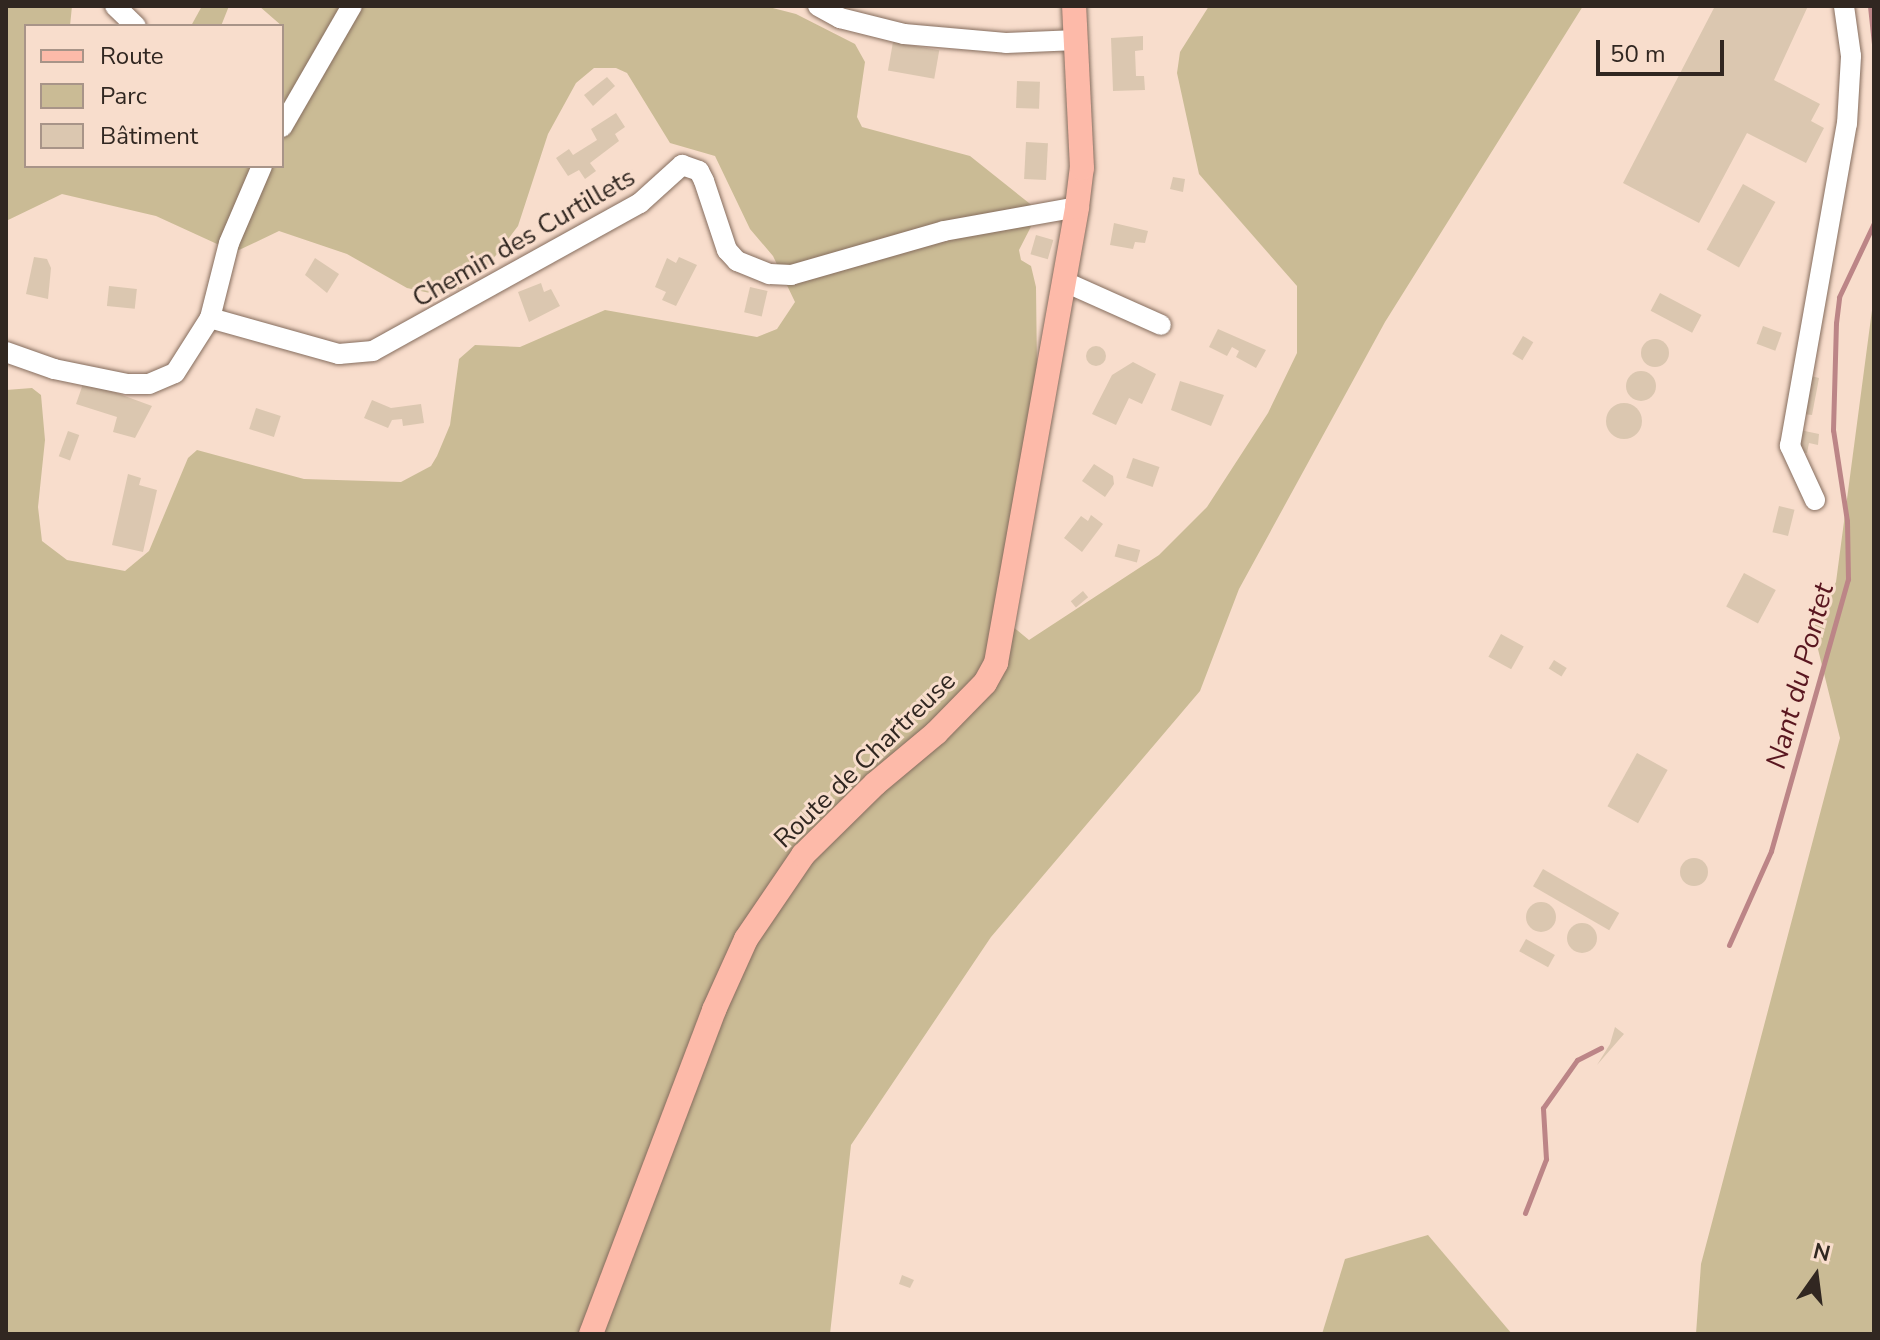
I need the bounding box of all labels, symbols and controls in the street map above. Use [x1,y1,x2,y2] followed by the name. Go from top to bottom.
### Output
[24,24,284,168] legend
[1600,24,1728,74] scale bar
[1610,38,1666,70] text: 50 m
[100,40,164,72] text: Route
[100,80,147,112] text: Parc
[100,120,198,152] text: Bâtiment
[407,162,641,314] street label: Chemin des Curtillets
[1759,580,1841,772] water label: Nant du Pontet
[768,665,962,855] street label: Route de Chartreuse
[1776,1236,1856,1316] north arrow
[1810,1236,1833,1269] text: N

